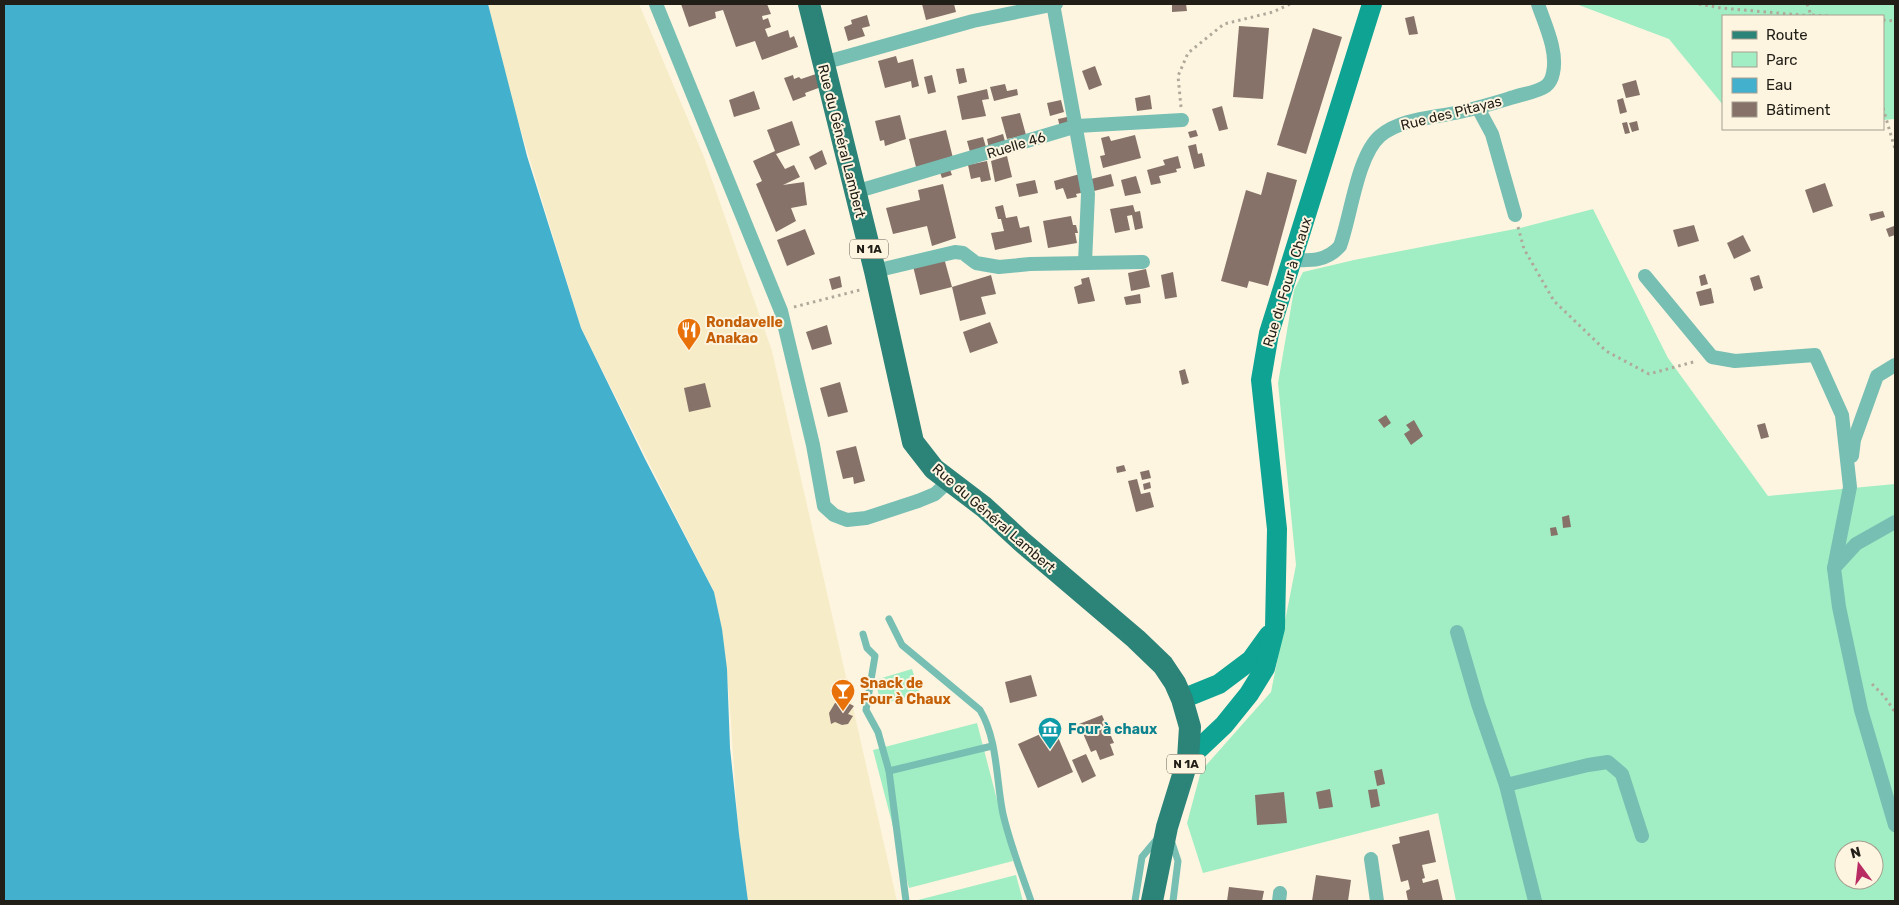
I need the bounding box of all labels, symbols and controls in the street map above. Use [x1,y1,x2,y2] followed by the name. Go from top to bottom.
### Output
[1722,15,1884,130] legend
[1766,26,1808,44] text: Route
[1766,51,1798,69] text: Parc
[814,63,869,220] street label: Rue du Général Lambert
[1766,76,1792,94] text: Eau
[1399,93,1503,134] street label: Rue des Pitayas
[1766,101,1830,119] text: Bâtiment
[985,128,1048,162] street label: Ruelle 46
[1260,215,1315,349] street label: Rue du Four à Chaux
[850,240,888,258] road number: N 1A
[706,314,783,347] place label: Rondavelle Anakao
[676,317,702,351] restaurant icon: Rondavelle Anakao
[929,460,1059,577] street label: Rue du Général Lambert
[860,675,952,708] place label: Snack de Four à Chaux
[830,678,856,712] bar icon: Snack de Four à Chaux
[1037,716,1063,750] museum icon: Four à chaux
[1068,721,1158,738] place label: Four à chaux
[1167,754,1205,774] road number: N 1A
[1834,840,1884,890] north arrow
[1849,843,1863,862] text: N

